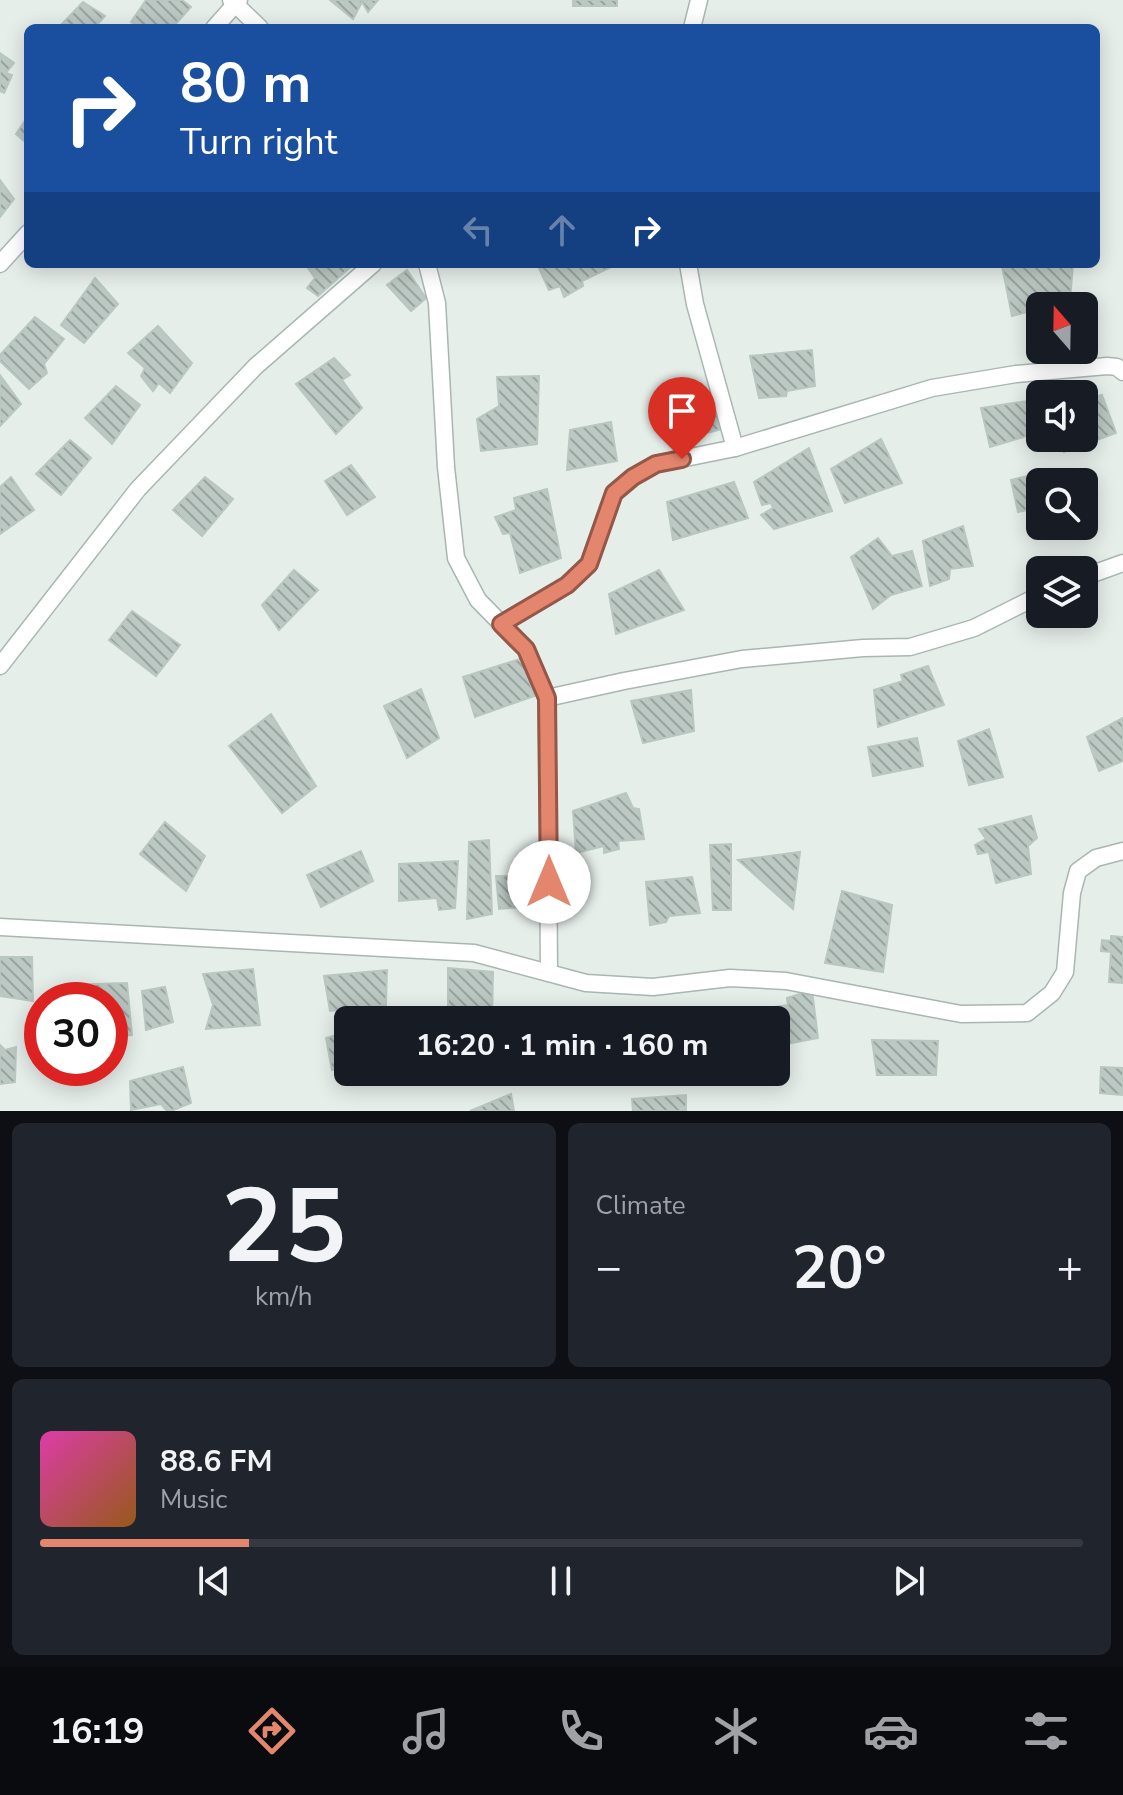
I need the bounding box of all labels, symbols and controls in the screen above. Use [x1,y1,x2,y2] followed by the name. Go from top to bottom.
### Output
[180,45,311,122] text: 80 m
[48,56,152,160] icon: right
[180,118,337,167] text: Turn right
[456,208,500,252] icon: left
[540,208,584,252] icon: ahead
[624,208,668,252] icon: right
[1026,292,1098,364] north arrow
[1026,292,1098,628] map controls
[648,377,716,459] pin
[1026,380,1098,452] button: sound
[660,389,704,433] icon: arrive
[1026,468,1098,540] button: search
[1026,556,1098,628] button: layers
[507,840,591,924] position arrow
[24,982,128,1086] speed limit sign: 30
[416,1025,708,1066] text: 16:20 · 1 min · 160 m
[221,1156,346,1298] text: 25
[596,1188,686,1223] text: Climate
[792,1227,887,1309] text: 20°
[596,1238,622,1298] text: −
[1057,1238,1083,1298] text: +
[255,1279,312,1314] text: km/h
[160,1441,272,1482] text: 88.6 FM
[160,1482,227,1517] text: Music
[192,1559,236,1603] icon: previous
[539,1559,583,1603] icon: pause
[887,1559,931,1603] icon: next
[244,1703,300,1759] icon: directions
[398,1703,454,1759] icon: music
[553,1703,609,1759] icon: phone
[708,1703,764,1759] icon: climate
[863,1703,919,1759] icon: car
[1018,1703,1074,1759] icon: filters
[49,1707,145,1756] text: 16:19

